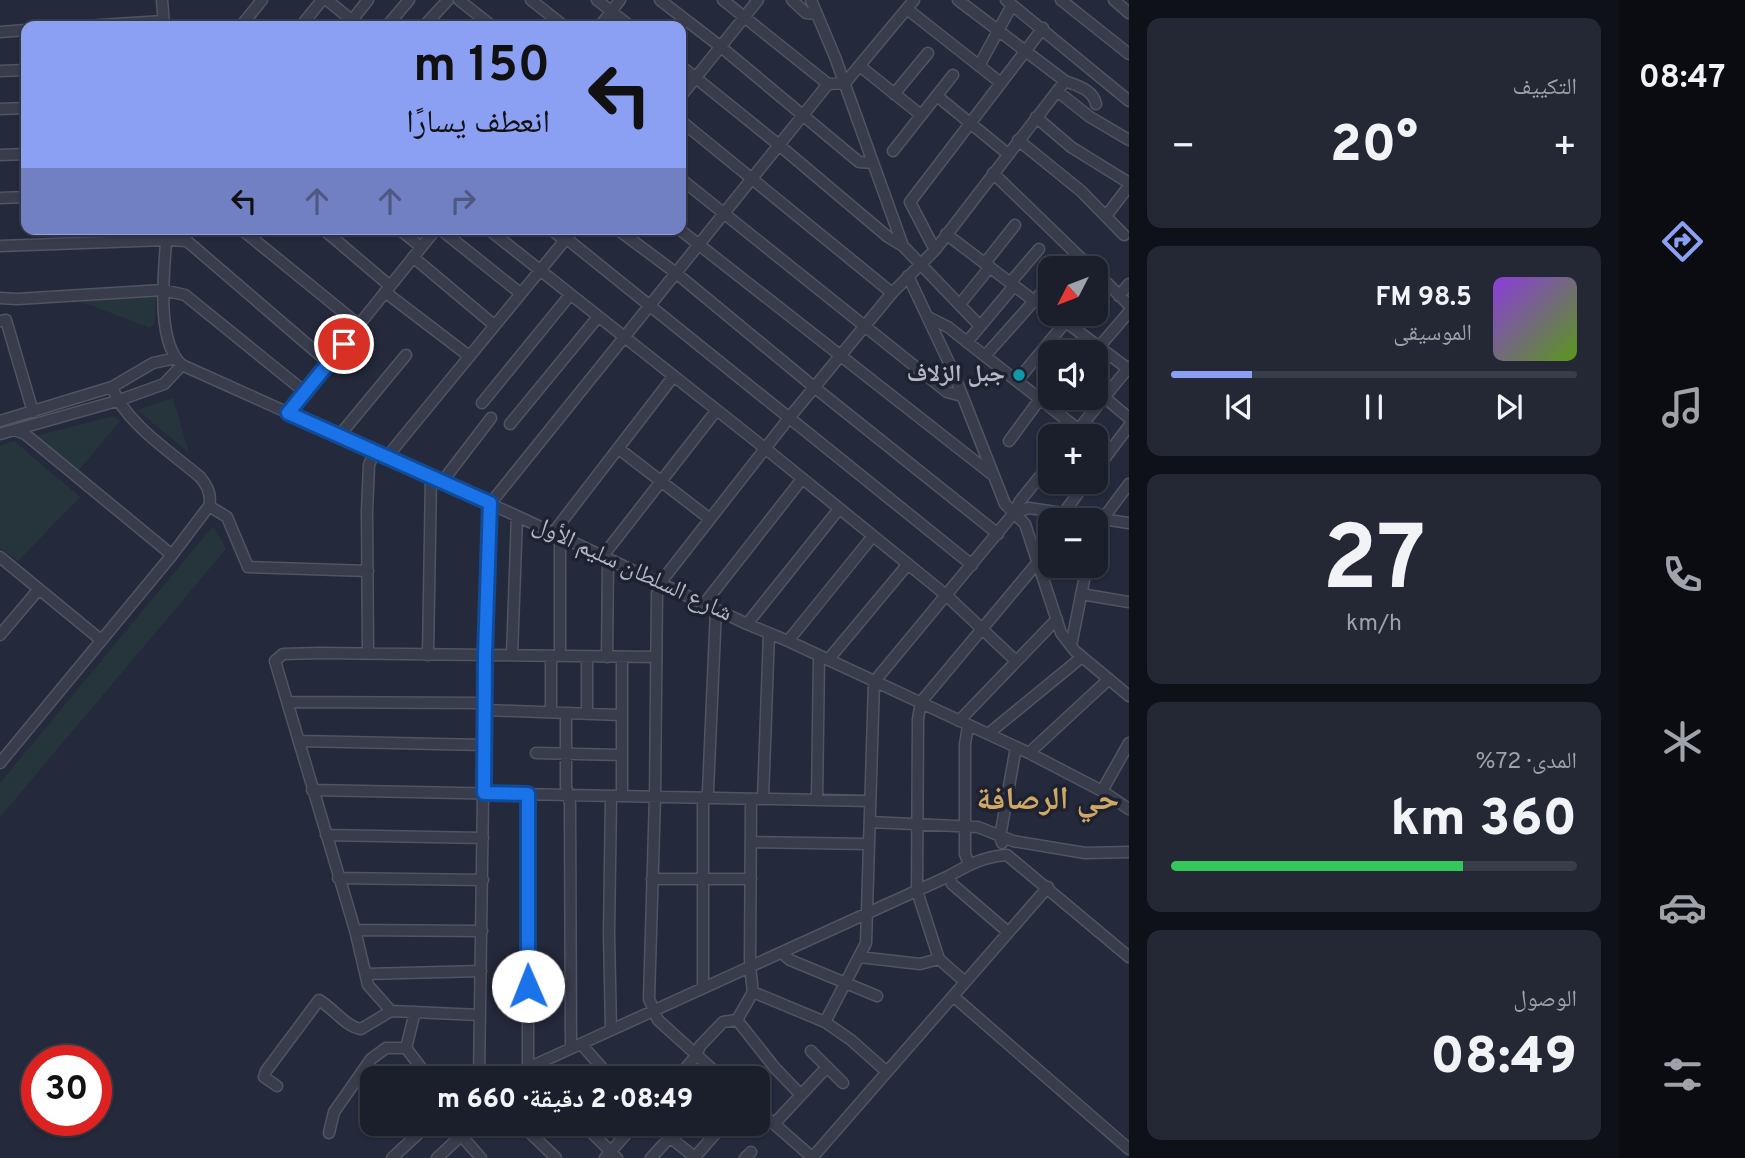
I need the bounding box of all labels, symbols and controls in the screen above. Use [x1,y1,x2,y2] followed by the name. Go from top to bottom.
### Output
[413,37,550,99] text: 150 m
[574,49,665,140] icon: left
[1639,59,1725,99] text: 08:47
[1512,74,1577,103] text: التكييف
[406,104,550,144] text: انعطف يسارًا
[1330,114,1418,180] text: 20°
[1171,124,1196,173] text: −
[1552,124,1577,173] text: +
[225,182,263,220] icon: left
[298,182,336,220] icon: ahead
[371,182,409,220] icon: ahead
[444,182,482,220] icon: right
[1658,217,1707,266] icon: directions
[1038,256,1108,326] north arrow
[1038,256,1108,578] map controls
[1376,282,1472,315] text: 98.5 FM
[314,314,374,374] pin
[1393,320,1472,349] text: الموسيقى
[325,325,363,363] icon: arrive
[1038,340,1108,410] button: sound
[907,360,1005,390] place label: جبل الزلاف
[1011,367,1027,383] marker: جبل الزلاف
[1658,383,1707,432] icon: music
[1220,388,1258,426] icon: previous
[1355,388,1393,426] icon: pause
[1490,388,1528,426] icon: next
[1038,424,1108,494] button: +
[1322,507,1426,622] text: 27
[1038,508,1108,578] button: −
[527,511,737,629] street label: شارع السلطان سليم الأول
[1658,550,1707,599] icon: phone
[1346,610,1402,639] text: km/h
[1658,717,1707,766] icon: climate
[1475,748,1577,777] text: المدى · 72%
[977,781,1119,823] district label: حي الرصافة
[1390,788,1577,854] text: 360 km
[1658,883,1707,932] icon: car
[491,949,565,1023] position arrow
[1513,986,1577,1015] text: الوصول
[1430,1026,1577,1092] text: 08:49
[21,1045,112,1136] speed limit sign: 30
[1658,1050,1707,1099] icon: filters
[437,1084,693,1117] text: 08:49 · 2 دقيقة · 660 m

